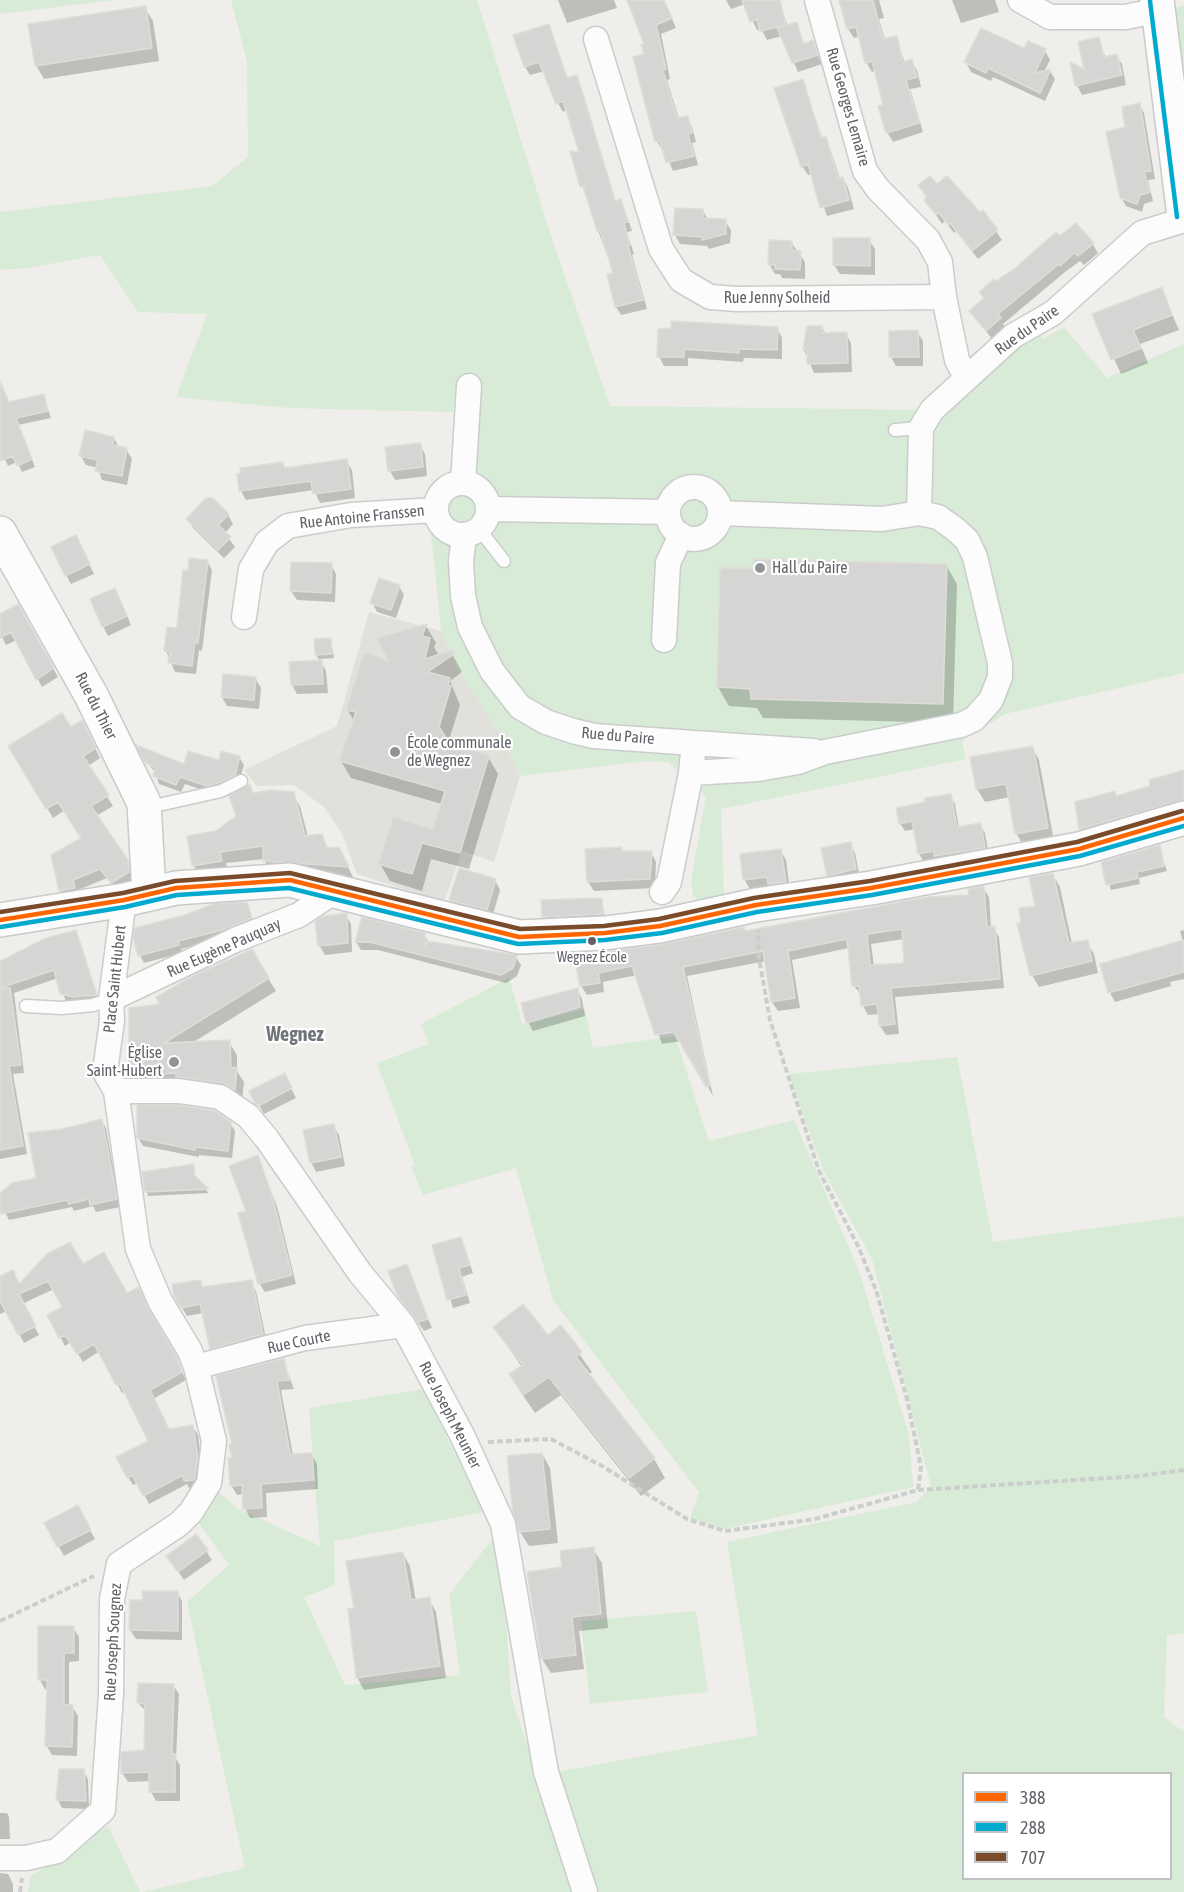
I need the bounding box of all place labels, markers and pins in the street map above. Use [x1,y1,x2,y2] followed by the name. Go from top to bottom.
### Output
[772,558,848,578] place label: Hall du Paire
[753,561,767,575] marker: Hall du Paire
[407,733,512,771] place label: École communale de Wegnez
[388,745,402,759] marker: École communale de Wegnez
[586,935,598,947] marker: Wegnez École
[557,950,627,966] place label: Wegnez École
[87,1043,162,1081] place label: Église Saint-Hubert
[167,1055,181,1069] marker: Église Saint-Hubert

